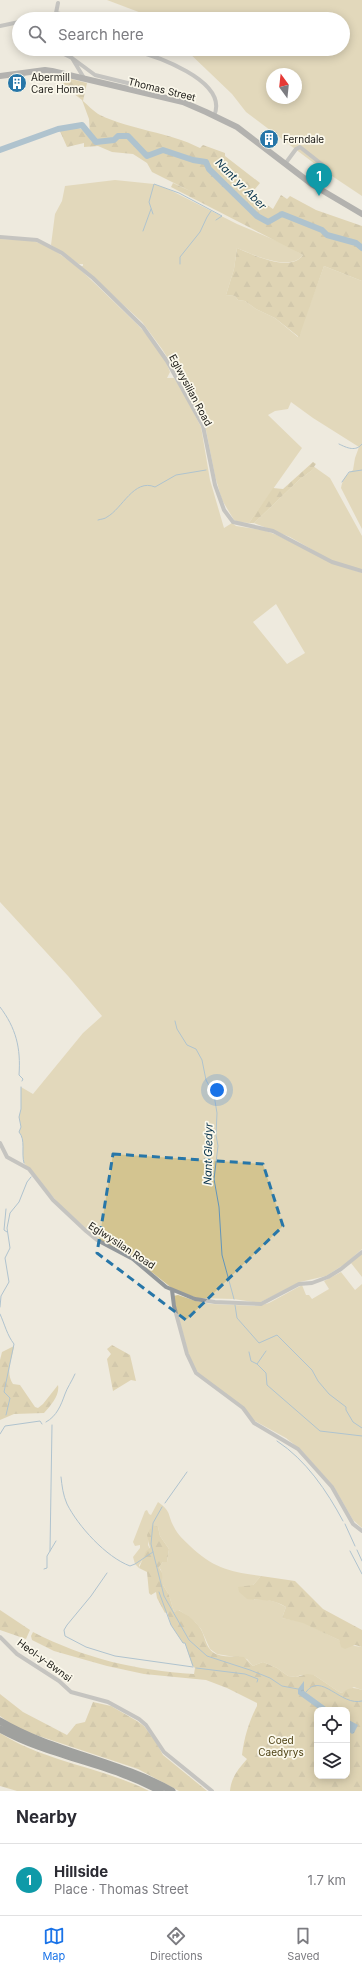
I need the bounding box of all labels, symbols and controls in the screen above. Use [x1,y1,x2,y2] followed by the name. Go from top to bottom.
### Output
[12,12,350,56] search box
[26,23,48,45] icon: search
[58,25,144,44] text: Search here
[266,68,302,104] north arrow
[31,71,84,95] place label: Abermill Care Home
[6,72,28,94] building icon: Abermill Care Home
[127,75,198,103] street label: Thomas Street
[258,128,280,150] building icon: Ferndale
[283,133,324,145] place label: Ferndale
[213,156,270,213] water label: Nant yr Aber
[306,163,332,196] pin: 1
[167,352,215,428] street label: Eglwysilian Road
[207,1080,227,1100] your location
[200,1122,216,1185] water label: Nant Gledyr
[86,1219,158,1271] street label: Eglwysilan Road
[15,1636,75,1684] street label: Heol-y-Bwnsi
[314,1707,350,1779] map controls
[314,1707,350,1743] button: locate
[258,1734,304,1758] park label: Coed Caedyrys
[314,1743,350,1779] button: layers
[16,1807,77,1827] text: Nearby
[54,1862,108,1881] text: Hillside
[26,1872,32,1888] text: 1
[308,1872,346,1888] text: 1.7 km
[54,1881,189,1897] text: Place · Thomas Street
[42,1925,65,1963] tab: Map
[150,1925,203,1963] tab: Directions
[287,1925,320,1963] tab: Saved

